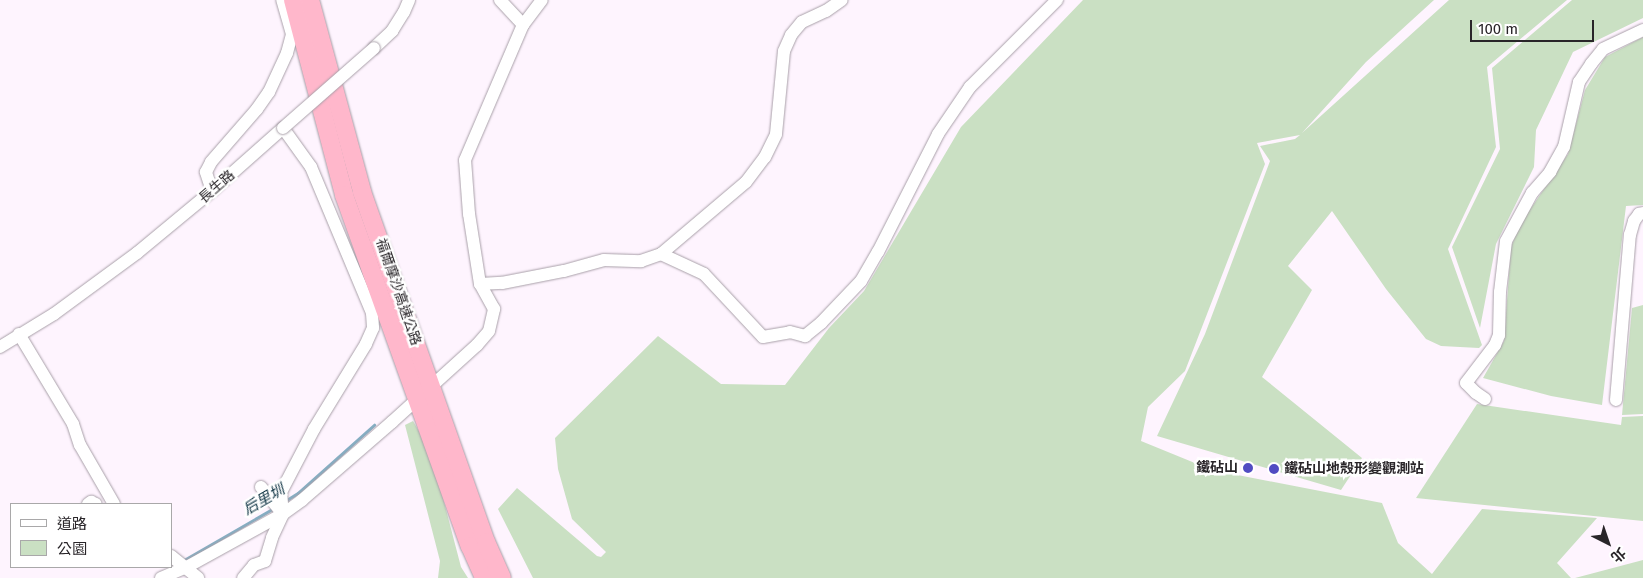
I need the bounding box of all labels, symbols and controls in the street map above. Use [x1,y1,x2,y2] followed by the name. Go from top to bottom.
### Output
[1473,10,1597,42] scale bar
[1478,20,1518,38] text: 100 m
[196,167,238,207] street label: 長生路
[372,236,424,348] street label: 福爾摩沙高速公路
[1196,460,1238,476] place label: 鐵砧山
[1284,461,1424,477] place label: 鐵砧山地殼形變觀測站
[1242,462,1254,474] marker: 鐵砧山
[1268,463,1280,475] marker: 鐵砧山地殼形變觀測站
[240,481,288,519] water label: 后里圳
[10,503,172,568] legend
[57,515,87,533] text: 道路
[1583,518,1633,568] north arrow
[57,540,87,558] text: 公園
[1607,544,1629,566] text: 北

